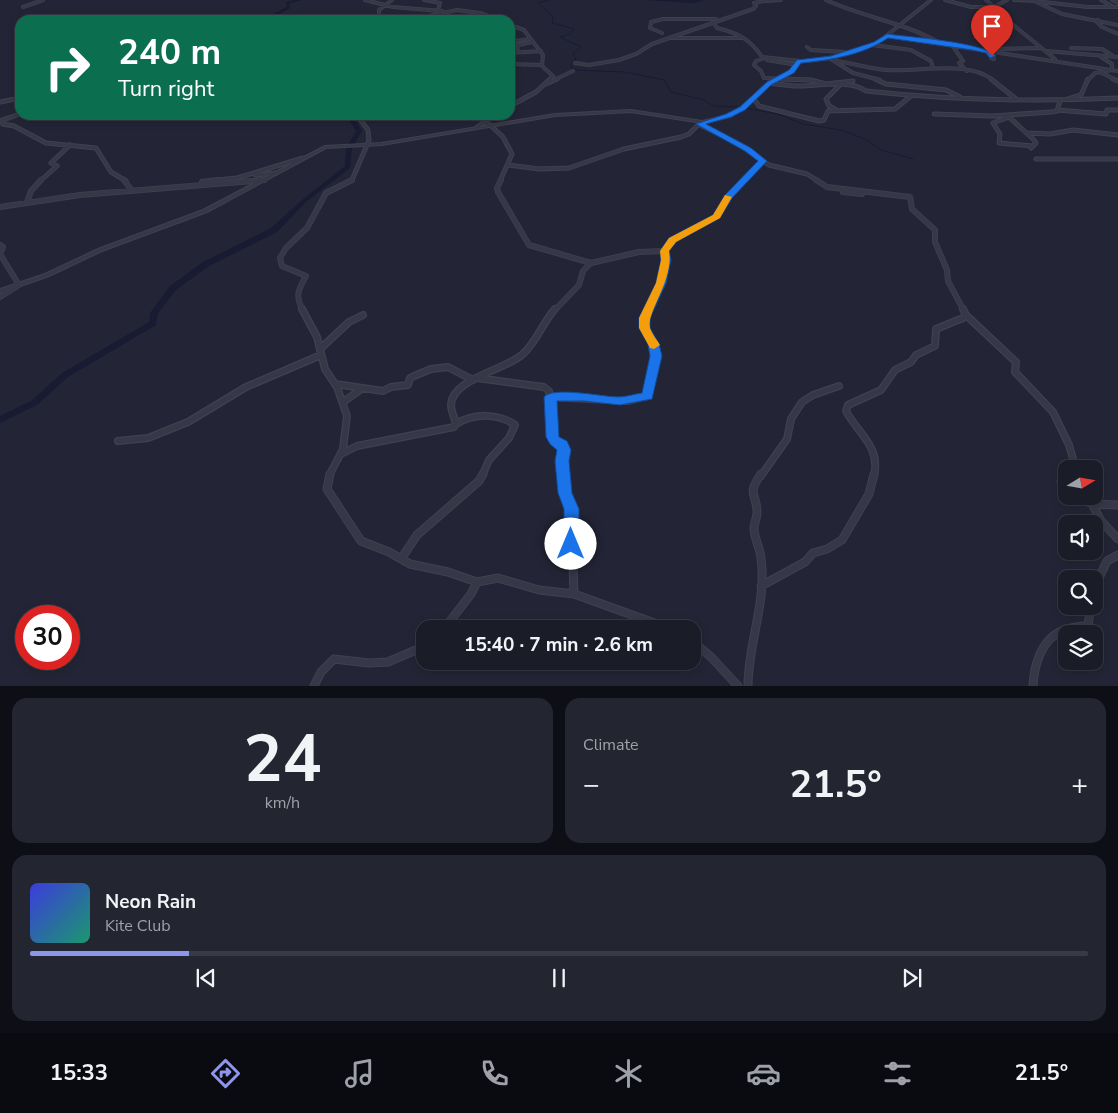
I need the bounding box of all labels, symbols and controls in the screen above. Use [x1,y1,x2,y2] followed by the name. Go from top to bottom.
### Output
[971,5,1013,56] pin
[978,12,1006,40] icon: arrive
[118,29,221,76] text: 240 m
[35,35,100,100] icon: right
[118,74,214,104] text: Turn right
[1058,460,1102,505] north arrow
[1058,460,1103,670] map controls
[1058,515,1103,560] button: sound
[544,517,596,569] position arrow
[1058,570,1103,615] button: search
[15,605,80,670] speed limit sign: 30
[1058,625,1103,670] button: layers
[464,632,653,658] text: 15:40 · 7 min · 2.6 km
[243,715,322,804] text: 24
[583,734,638,756] text: Climate
[789,759,882,810] text: 21.5°
[583,766,600,804] text: −
[1071,766,1088,804] text: +
[265,792,300,814] text: km/h
[105,889,196,915] text: Neon Rain
[105,915,171,937] text: Kite Club
[192,964,220,992] icon: previous
[545,964,573,992] icon: pause
[898,964,926,992] icon: next
[208,1056,243,1091] icon: directions
[342,1056,377,1091] icon: music
[477,1056,512,1091] icon: phone
[611,1056,646,1091] icon: climate
[746,1056,781,1091] icon: car
[880,1056,915,1091] icon: filters
[50,1058,108,1088] text: 15:33
[1015,1058,1068,1088] text: 21.5°

